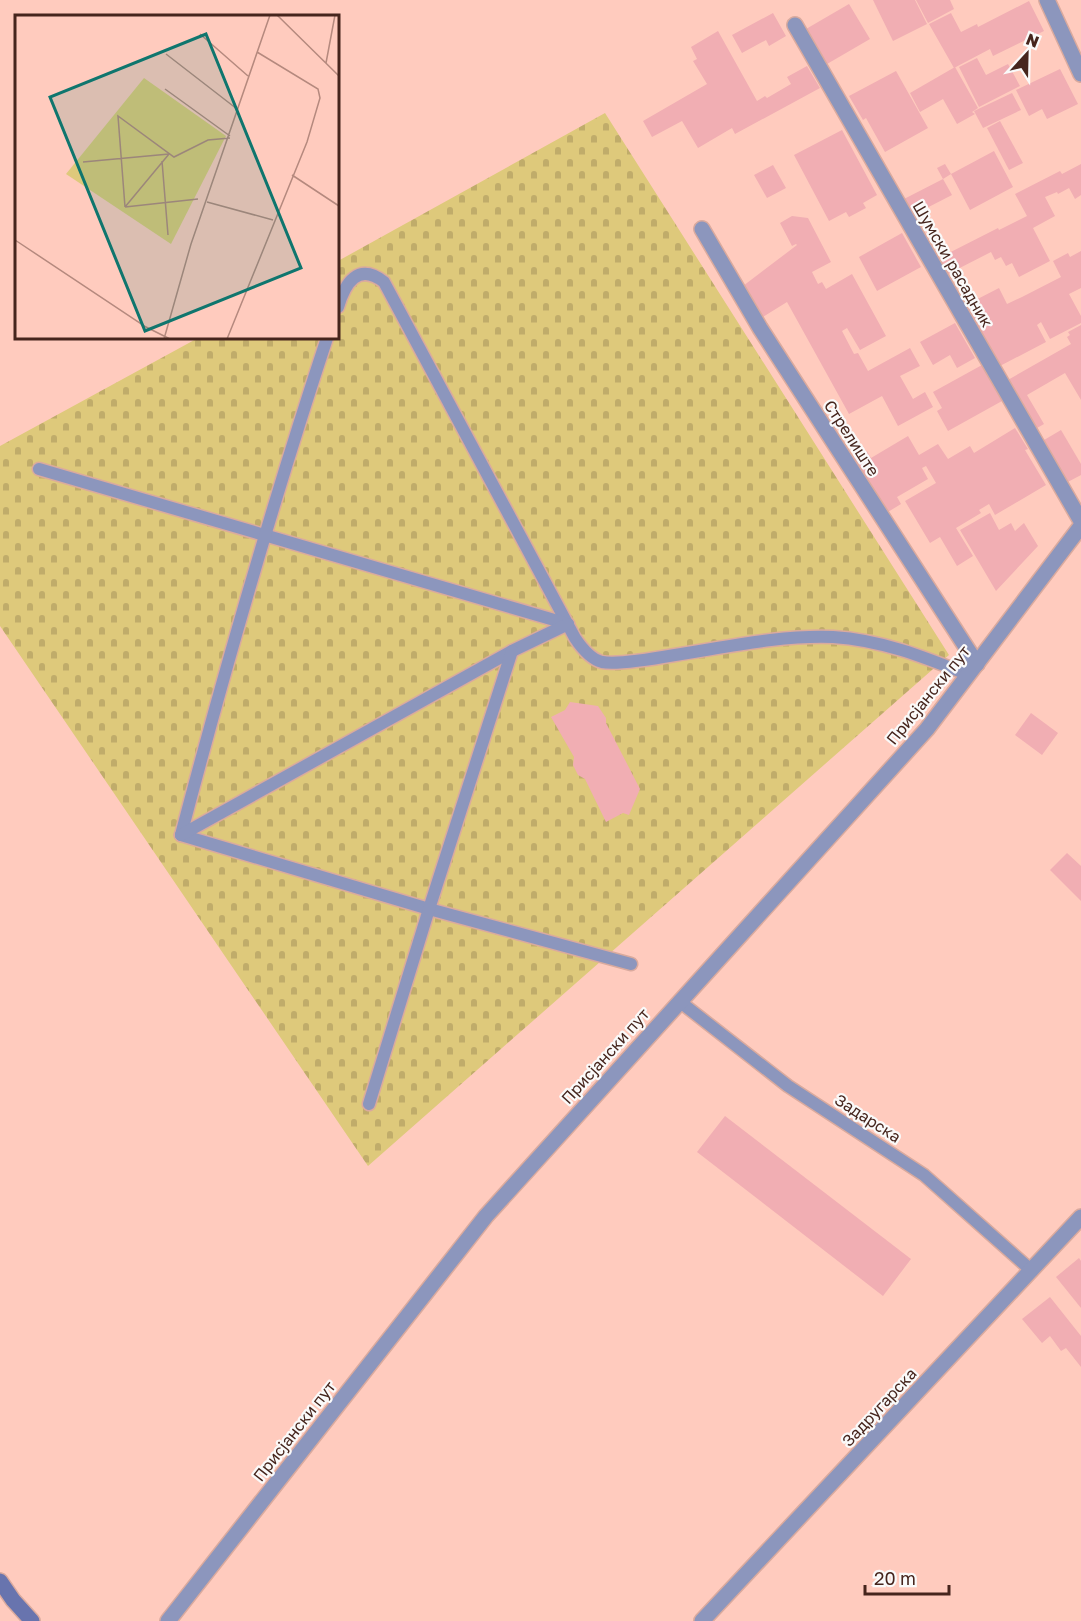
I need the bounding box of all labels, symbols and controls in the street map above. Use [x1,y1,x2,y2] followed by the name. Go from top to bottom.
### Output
[15,15,339,339] inset map
[997,24,1057,84] north arrow
[1023,29,1042,52] text: N
[909,197,997,331] street label: Шумски расадник
[820,396,884,480] street label: Стрелиште
[882,641,974,749] street label: Присјански пут
[557,1004,653,1108] street label: Присјански пут
[831,1089,905,1147] street label: Задарска
[838,1364,920,1450] street label: Задругарска
[249,1377,339,1485] street label: Присјански пут
[865,1558,949,1596] scale bar
[874,1567,916,1589] text: 20 m

